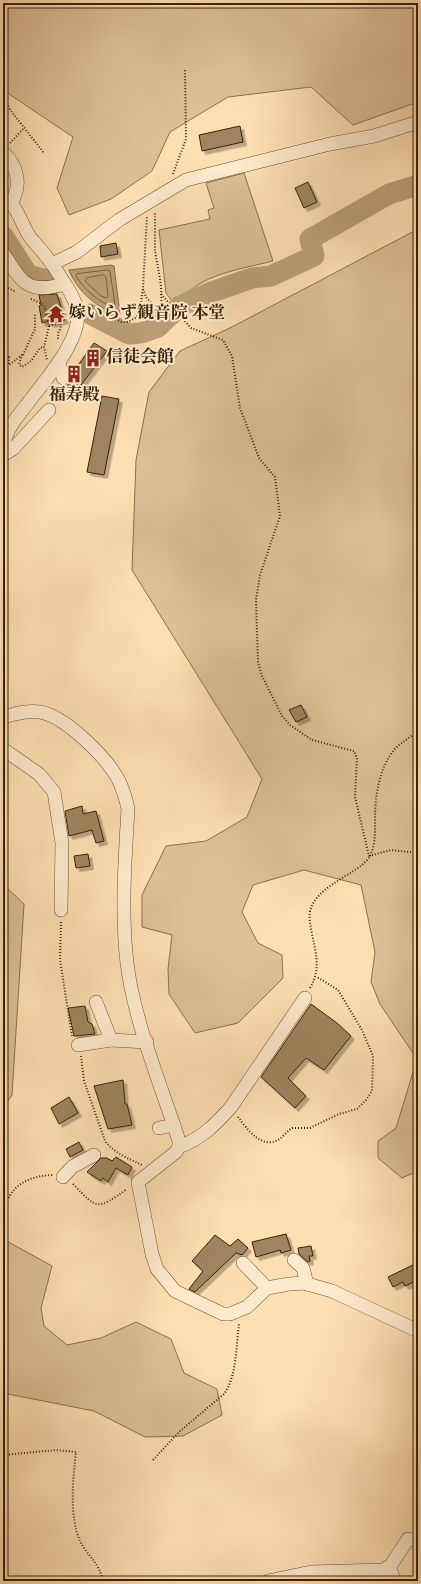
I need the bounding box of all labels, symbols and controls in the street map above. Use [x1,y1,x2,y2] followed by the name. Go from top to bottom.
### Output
[69,302,226,326] place label: 嫁いらず観音院 本堂
[46,304,66,324] temple icon: 嫁いらず観音院 本堂
[106,346,174,370] place label: 信徒会館
[83,348,103,368] building icon: 信徒会館
[64,364,84,384] building icon: 福寿殿
[49,384,100,408] place label: 福寿殿

